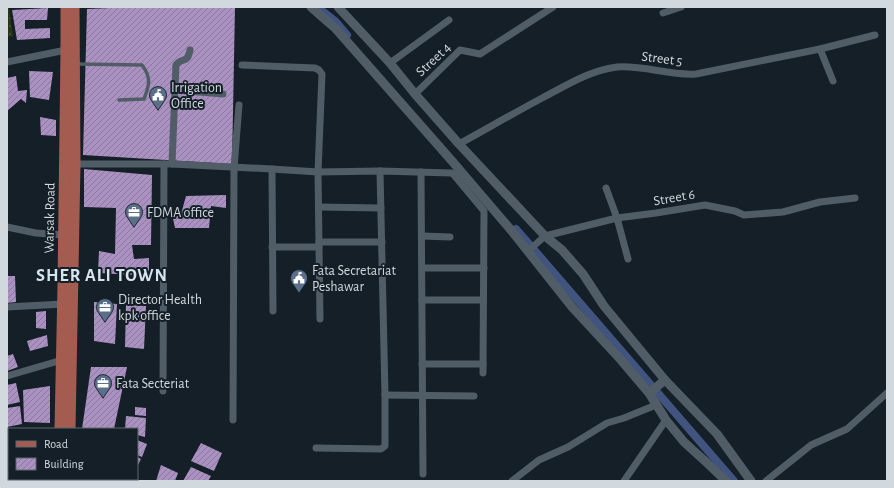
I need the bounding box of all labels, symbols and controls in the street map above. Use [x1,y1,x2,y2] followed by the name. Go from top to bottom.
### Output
[414,40,454,79] street label: Street 4
[641,50,683,68] street label: Street 5
[171,81,222,111] place label: Irrigation Office
[148,85,168,110] public building icon: Irrigation Office
[42,183,58,254] street label: Warsak Road
[652,187,696,209] street label: Street 6
[124,202,144,227] office icon: FDMA office
[147,206,214,220] place label: FDMA office
[312,264,397,294] place label: Fata Secretariat Peshawar
[36,267,168,285] district label: SHER ALI TOWN
[289,268,309,293] public building icon: Fata Secretariat Peshawar
[118,293,202,323] place label: Director Health kpk office
[95,297,115,322] office icon: Director Health kpk office
[93,373,113,398] office icon: Fata Secteriat
[116,377,190,391] place label: Fata Secteriat
[8,428,138,480] legend
[44,438,68,450] text: Road
[44,458,84,470] text: Building

